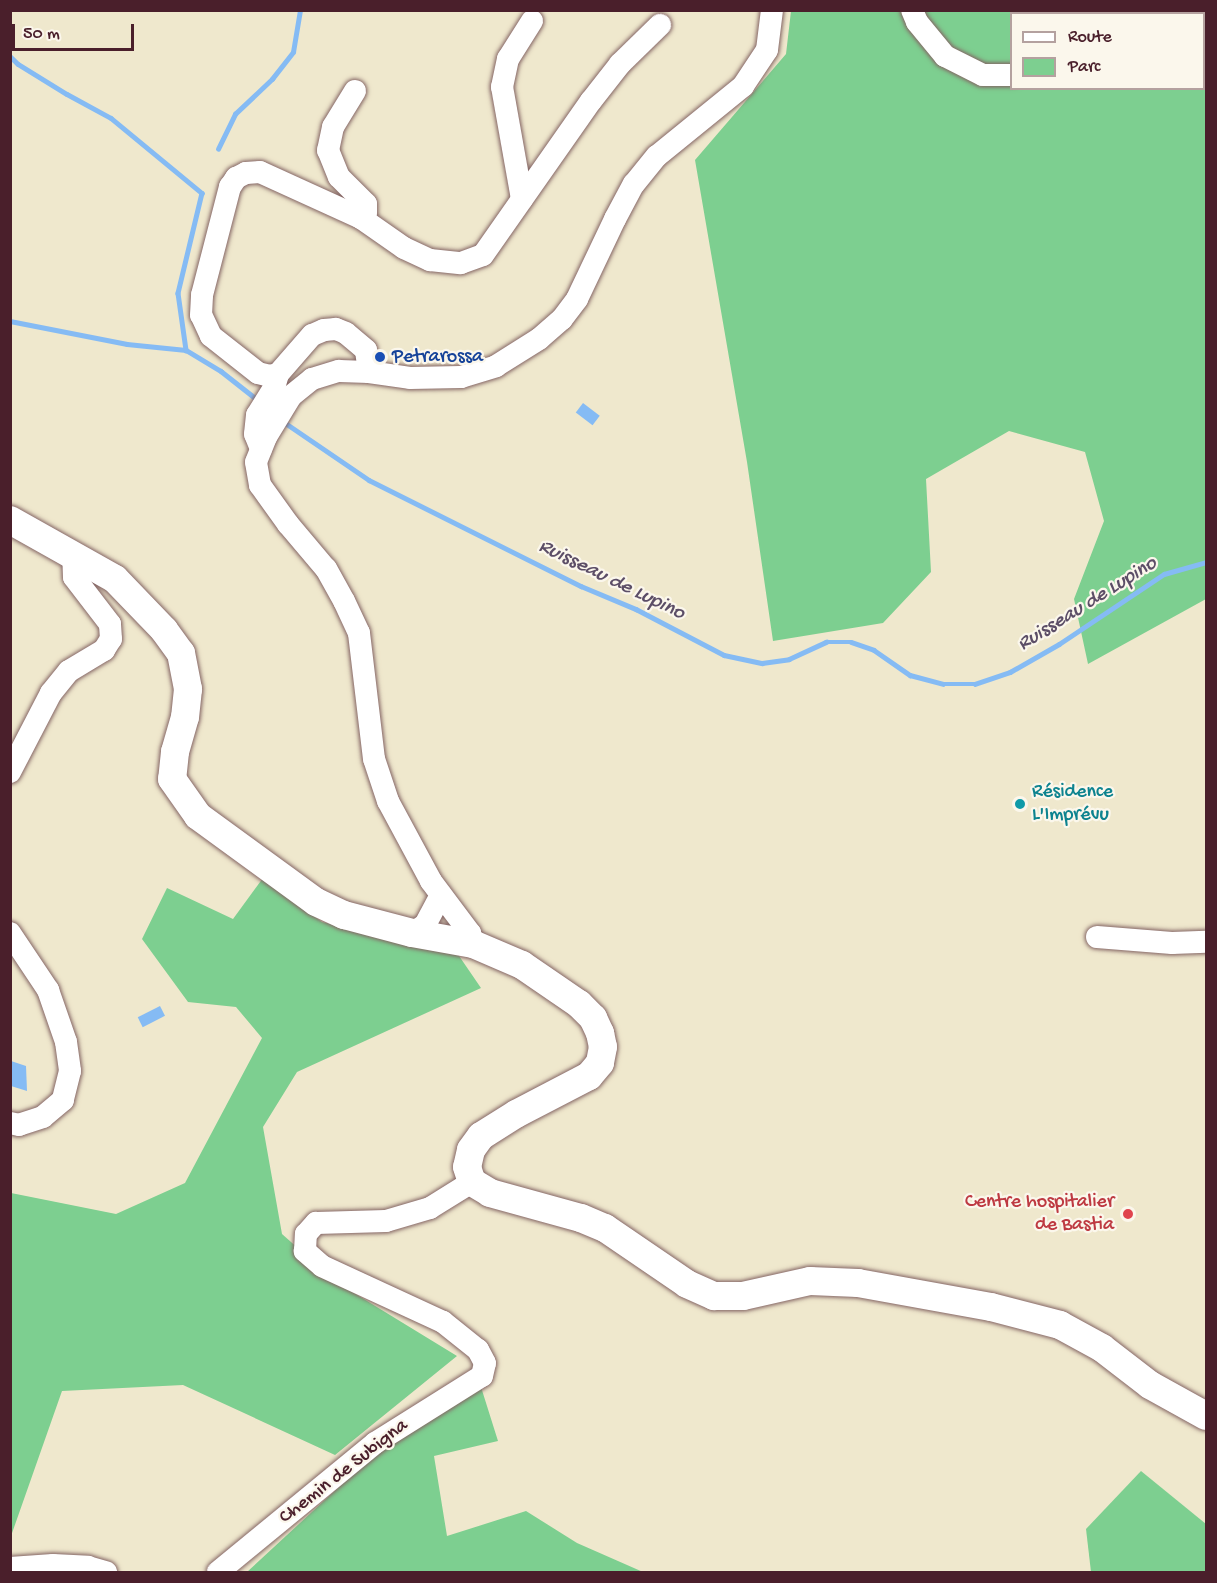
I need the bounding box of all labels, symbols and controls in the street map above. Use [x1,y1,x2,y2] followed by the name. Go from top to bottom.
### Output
[15,12,136,50] scale bar
[1010,12,1205,90] legend
[23,24,60,45] text: 50 m
[1068,27,1112,48] text: Route
[1068,57,1100,78] text: Parc
[392,345,483,369] place label: Petrarossa
[373,350,387,364] marker: Petrarossa
[534,535,688,627] water label: Ruisseau de Lupino
[1014,552,1162,658] water label: Ruisseau de Lupino
[1032,780,1113,827] place label: Résidence L'Imprévu
[1013,797,1027,811] marker: Résidence L'Imprévu
[965,1190,1114,1237] place label: Centre hospitalier de Bastia
[1119,1205,1137,1223] marker: Centre hospitalier de Bastia
[275,1414,413,1530] street label: Chemin de Subigna

